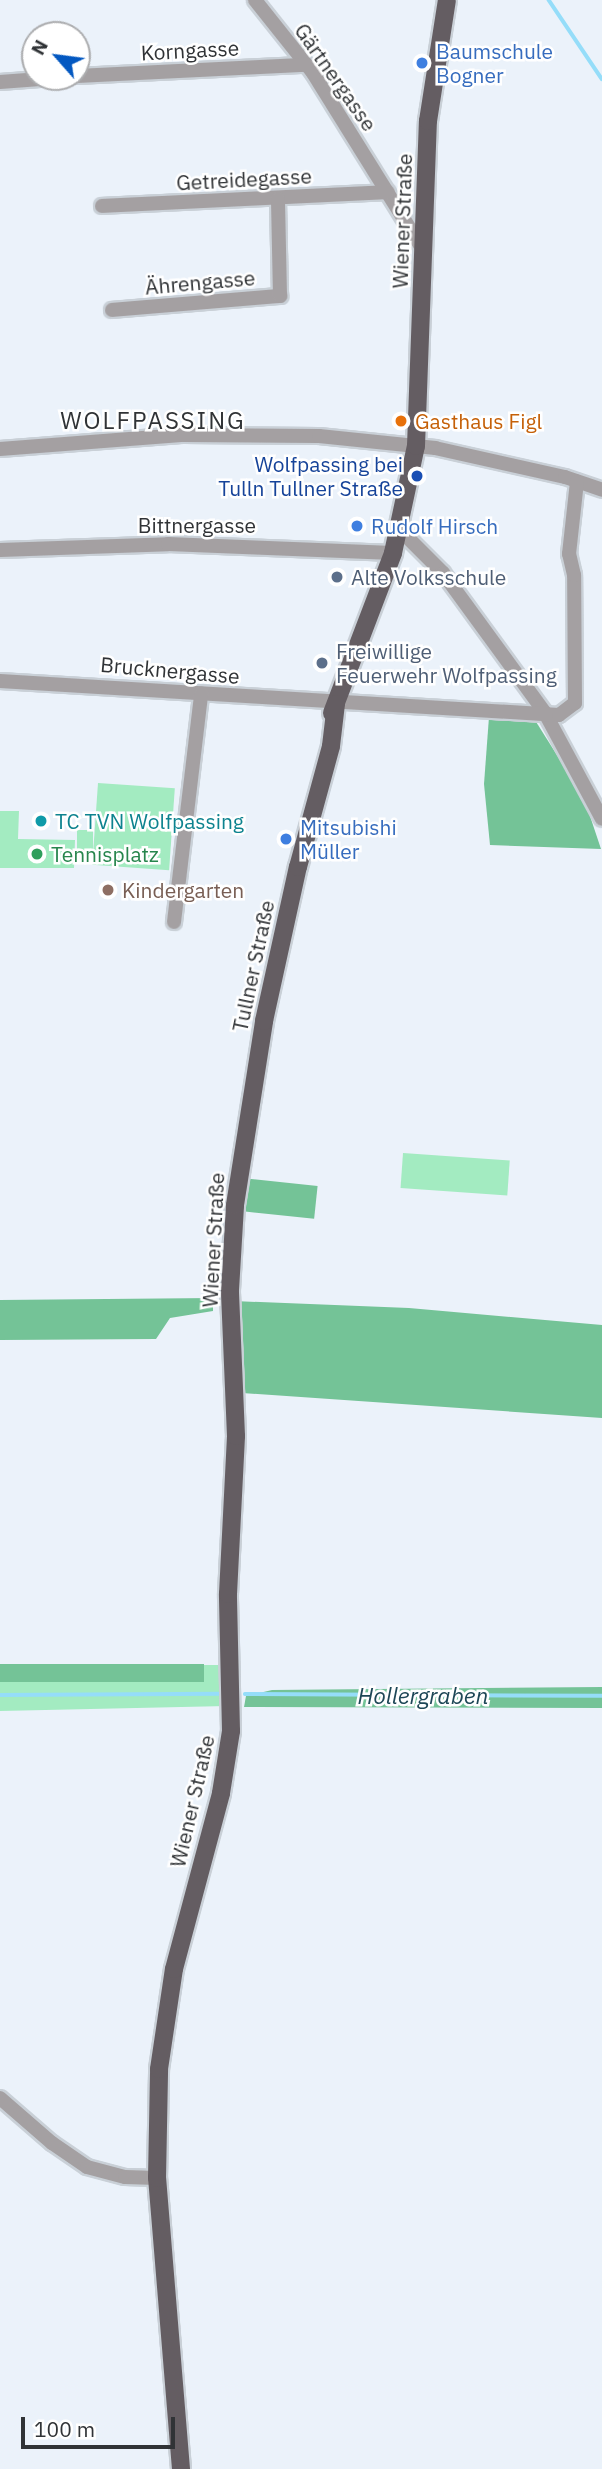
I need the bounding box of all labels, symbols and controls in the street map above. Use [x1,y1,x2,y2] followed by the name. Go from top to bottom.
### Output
[290,18,382,136] street label: Gärtnergasse
[21,21,91,91] north arrow
[25,35,53,59] text: N
[140,35,240,65] street label: Korngasse
[436,38,553,88] place label: Baumschule Bogner
[414,55,430,71] marker: Baumschule Bogner
[387,153,417,289] street label: Wiener Straße
[176,163,312,195] street label: Getreidegasse
[144,265,256,299] street label: Ährengasse
[62,407,244,435] district label: WOLFPASSING
[415,408,542,434] place label: Gasthaus Figl
[393,413,409,429] marker: Gasthaus Figl
[218,451,403,501] place label: Wolfpassing bei Tulln Tullner Straße
[409,468,425,484] marker: Wolfpassing bei Tulln Tullner Straße
[138,512,256,538] street label: Bittnergasse
[371,513,498,539] place label: Rudolf Hirsch
[349,518,365,534] marker: Rudolf Hirsch
[351,564,506,590] place label: Alte Volksschule
[329,569,345,585] marker: Alte Volksschule
[336,638,557,688] place label: Freiwillige Feuerwehr Wolfpassing
[99,651,241,689] street label: Brucknergasse
[314,655,330,671] marker: Freiwillige Feuerwehr Wolfpassing
[55,808,244,834] place label: TC TVN Wolfpassing
[33,813,49,829] marker: TC TVN Wolfpassing
[300,814,397,864] place label: Mitsubishi Müller
[278,831,294,847] marker: Mitsubishi Müller
[51,841,159,867] place label: Tennisplatz
[29,846,45,862] marker: Tennisplatz
[122,877,244,903] place label: Kindergarten
[100,882,116,898] marker: Kindergarten
[227,898,279,1034] street label: Tullner Straße
[197,1172,229,1308] street label: Wiener Straße
[357,1681,489,1709] water label: Hollergraben
[165,1732,219,1870] street label: Wiener Straße
[24,2402,178,2446] scale bar
[34,2415,95,2443] text: 100 m

